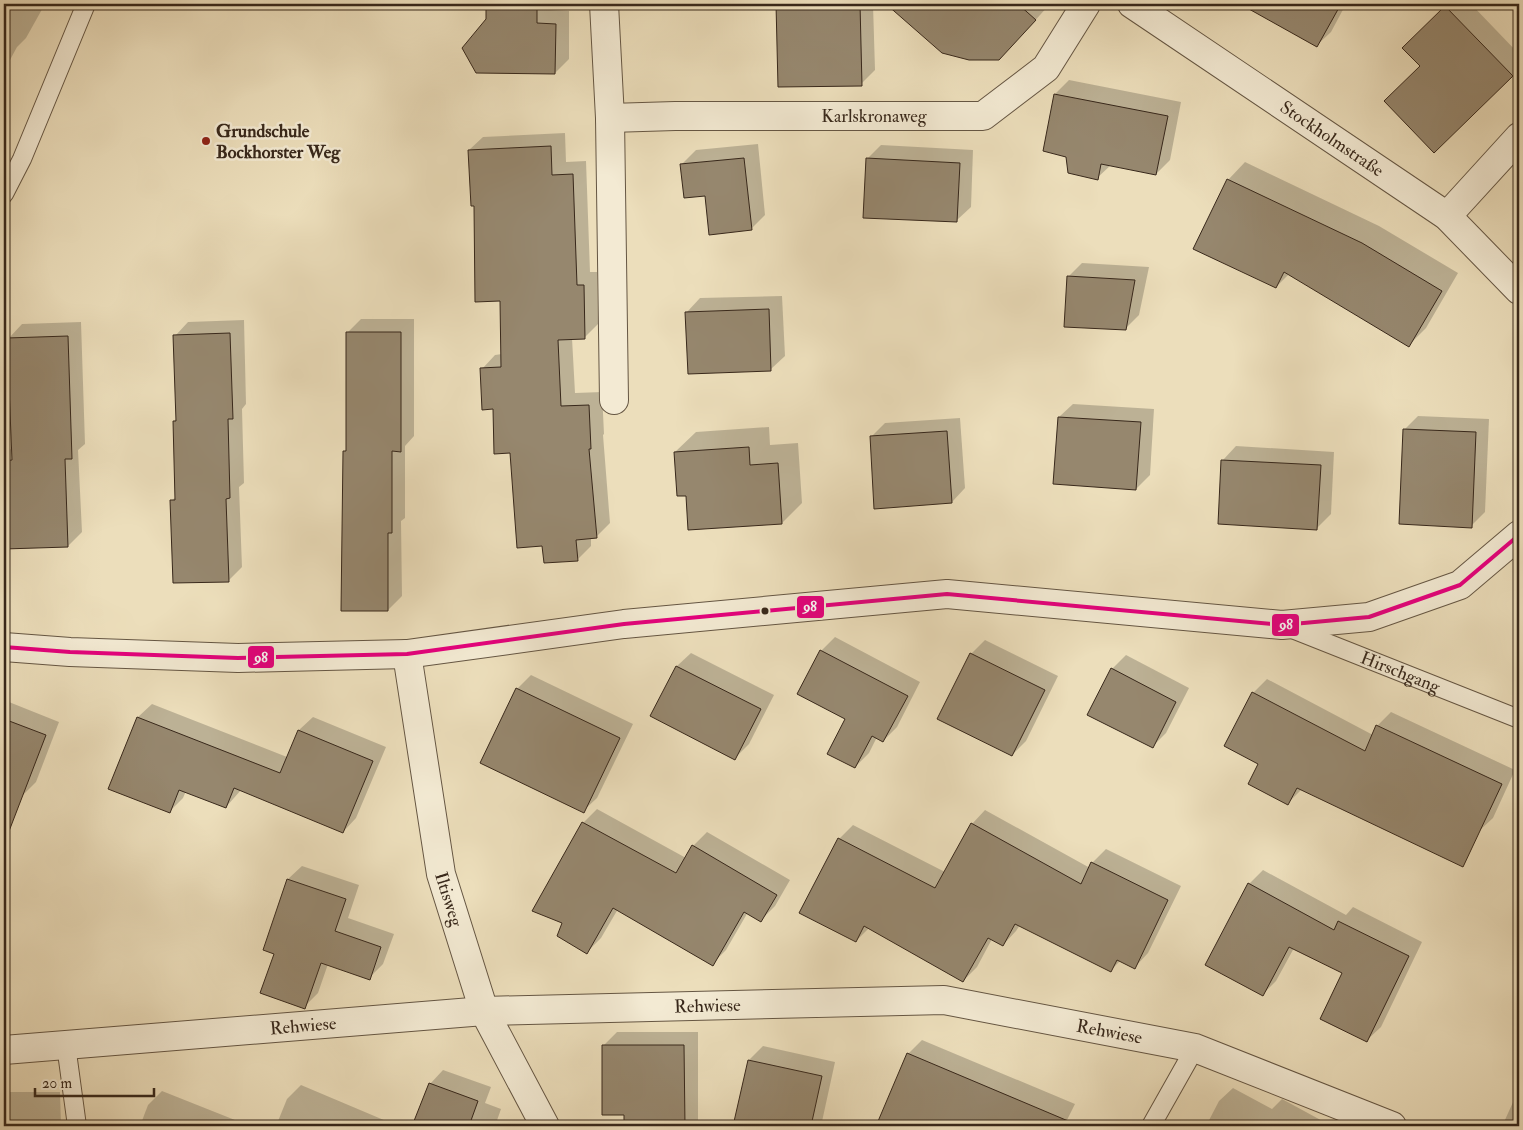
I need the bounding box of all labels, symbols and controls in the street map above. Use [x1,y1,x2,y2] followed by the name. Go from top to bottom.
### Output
[1276,95,1389,182] street label: Stockholmstraße
[821,105,928,128] street label: Karlskronaweg
[216,120,341,164] place label: Grundschule Bockhorster Weg
[200,135,212,147] marker: Grundschule Bockhorster Weg
[796,595,825,619] line badge: 98
[801,598,817,615] text: 98
[760,606,770,616] unlabelled marker
[1271,613,1300,637] line badge: 98
[1277,616,1293,633] text: 98
[247,645,275,669] line badge: 98
[1357,646,1445,698] street label: Hirschgang
[252,649,268,666] text: 98
[430,869,469,930] street label: Iltisweg
[674,993,741,1018] street label: Rehwiese
[269,1012,338,1040] street label: Rehwiese
[1074,1014,1145,1049] street label: Rehwiese
[35,1065,154,1097] scale bar
[42,1074,72,1093] text: 20 m

